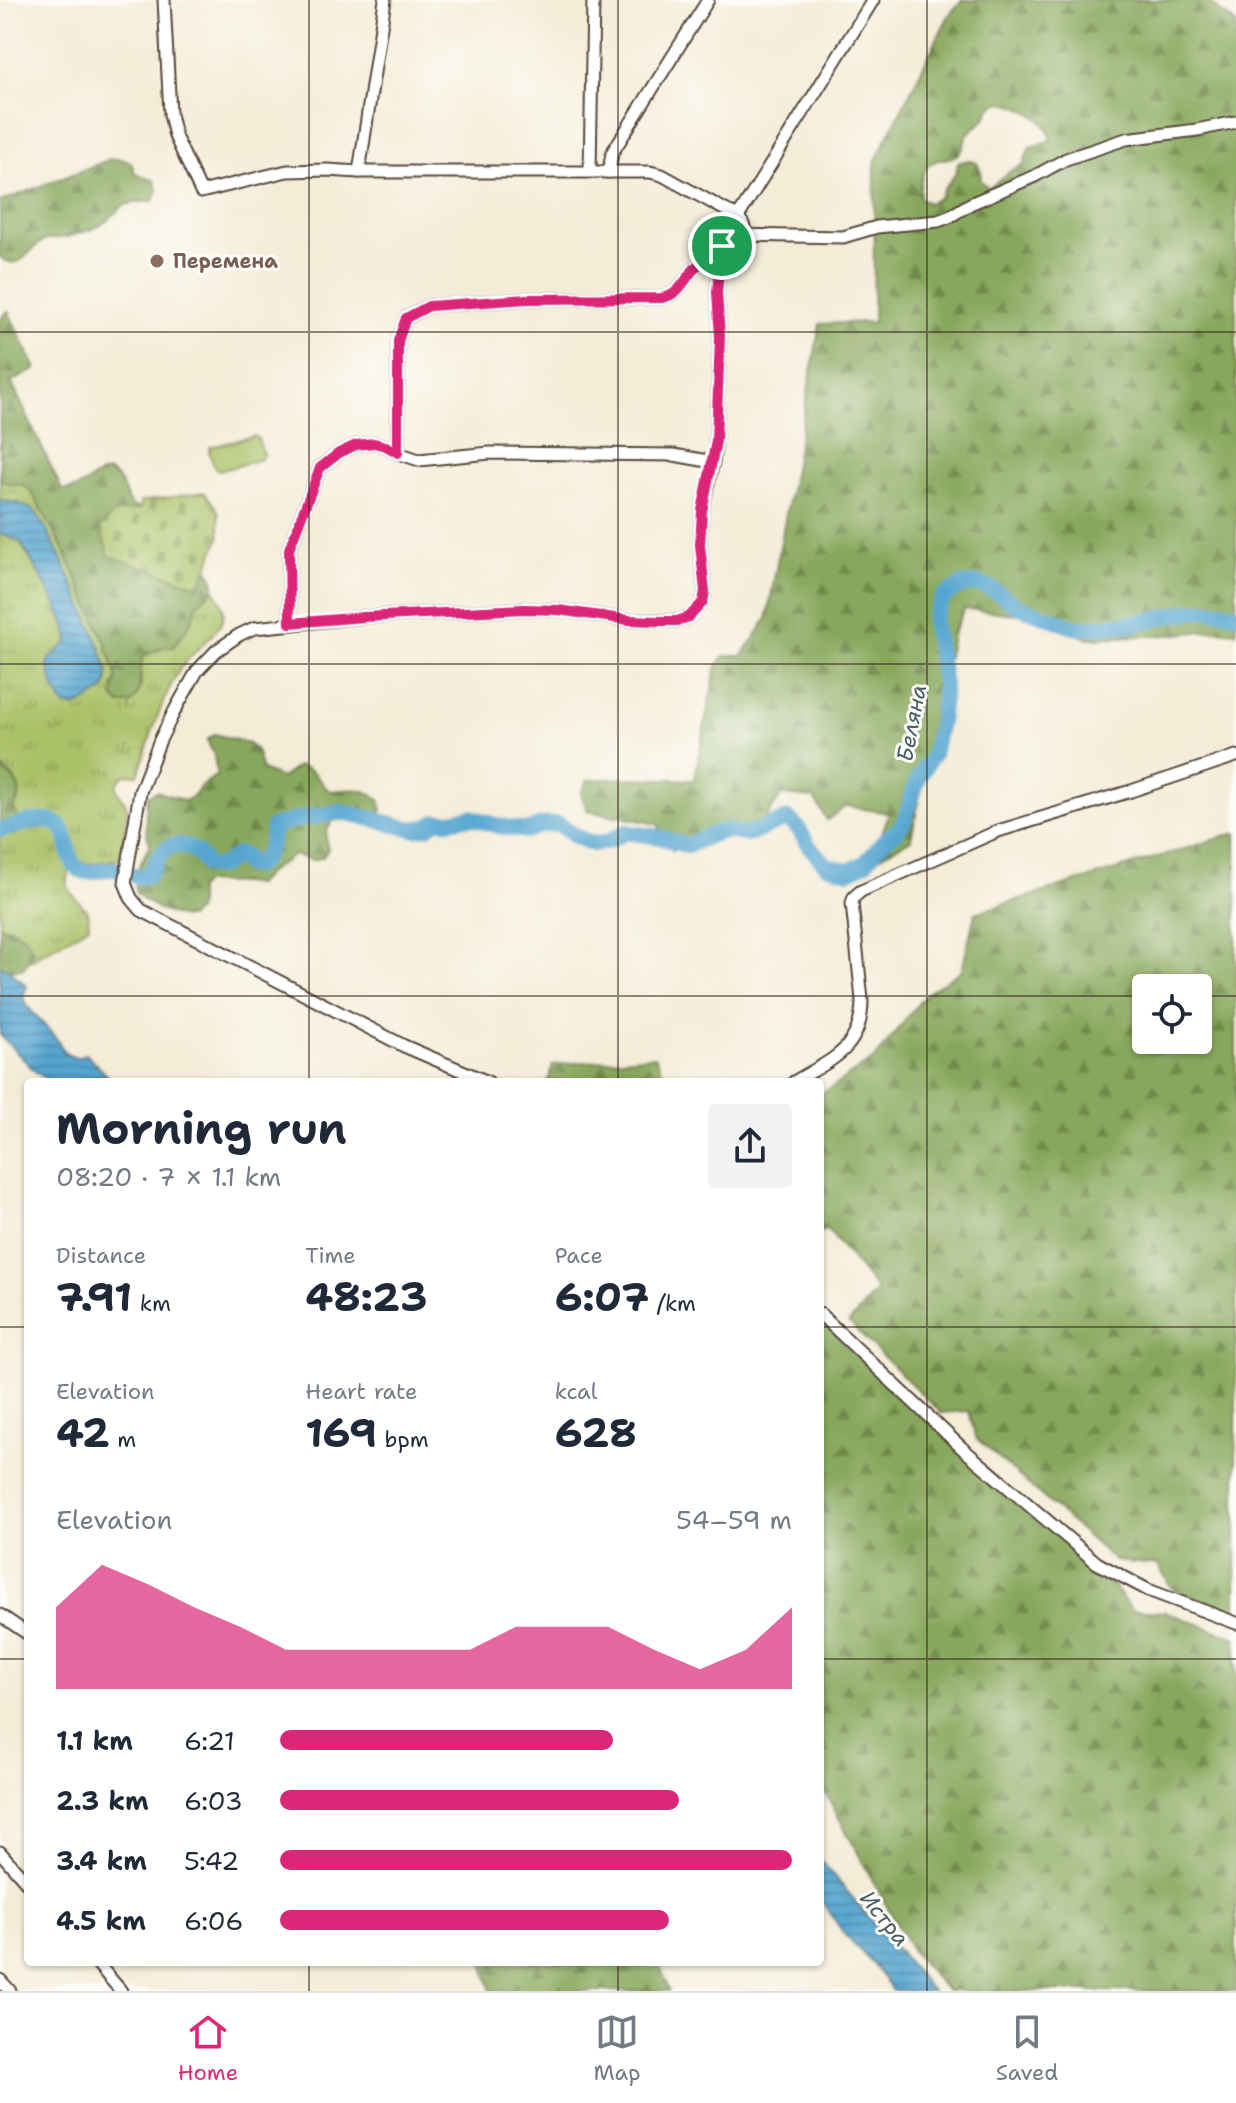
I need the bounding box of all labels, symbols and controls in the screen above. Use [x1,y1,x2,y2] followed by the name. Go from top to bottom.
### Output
[688,212,756,280] pin
[700,224,744,268] icon: arrive
[173,248,278,274] place label: Перемена
[148,252,166,270] marker: Перемена
[890,682,933,764] water label: Беляна
[1132,974,1212,1054] map controls
[1132,974,1212,1054] button: locate
[56,1099,347,1158] text: Morning run
[708,1104,792,1188] button: share
[56,1159,281,1194] text: 08:20 · 7 × 1.1 km
[56,1241,146,1270] text: Distance
[305,1241,356,1270] text: Time
[555,1241,603,1270] text: Pace
[56,1270,132,1324] text: 7.91
[305,1270,428,1324] text: 48:23
[555,1270,649,1324] text: 6:07
[132,1289,171,1318] text: km
[649,1289,696,1318] text: /km
[56,1377,154,1406] text: Elevation
[305,1377,417,1406] text: Heart rate
[555,1377,597,1406] text: kcal
[56,1406,110,1460] text: 42
[305,1406,377,1460] text: 169
[555,1406,637,1460] text: 628
[110,1425,136,1454] text: m
[377,1425,429,1454] text: bpm
[56,1502,172,1537] text: Elevation
[676,1502,792,1537] text: 54–59 m
[56,1723,133,1758] text: 1.1 km
[184,1723,235,1758] text: 6:21
[56,1783,149,1818] text: 2.3 km
[184,1783,243,1818] text: 6:03
[56,1843,147,1878] text: 3.4 km
[184,1843,239,1878] text: 5:42
[853,1884,916,1952] water label: Истра
[56,1903,146,1938] text: 4.5 km
[184,1903,243,1938] text: 6:06
[178,2010,238,2087] tab: Home
[593,2010,641,2087] tab: Map
[996,2010,1058,2087] tab: Saved

